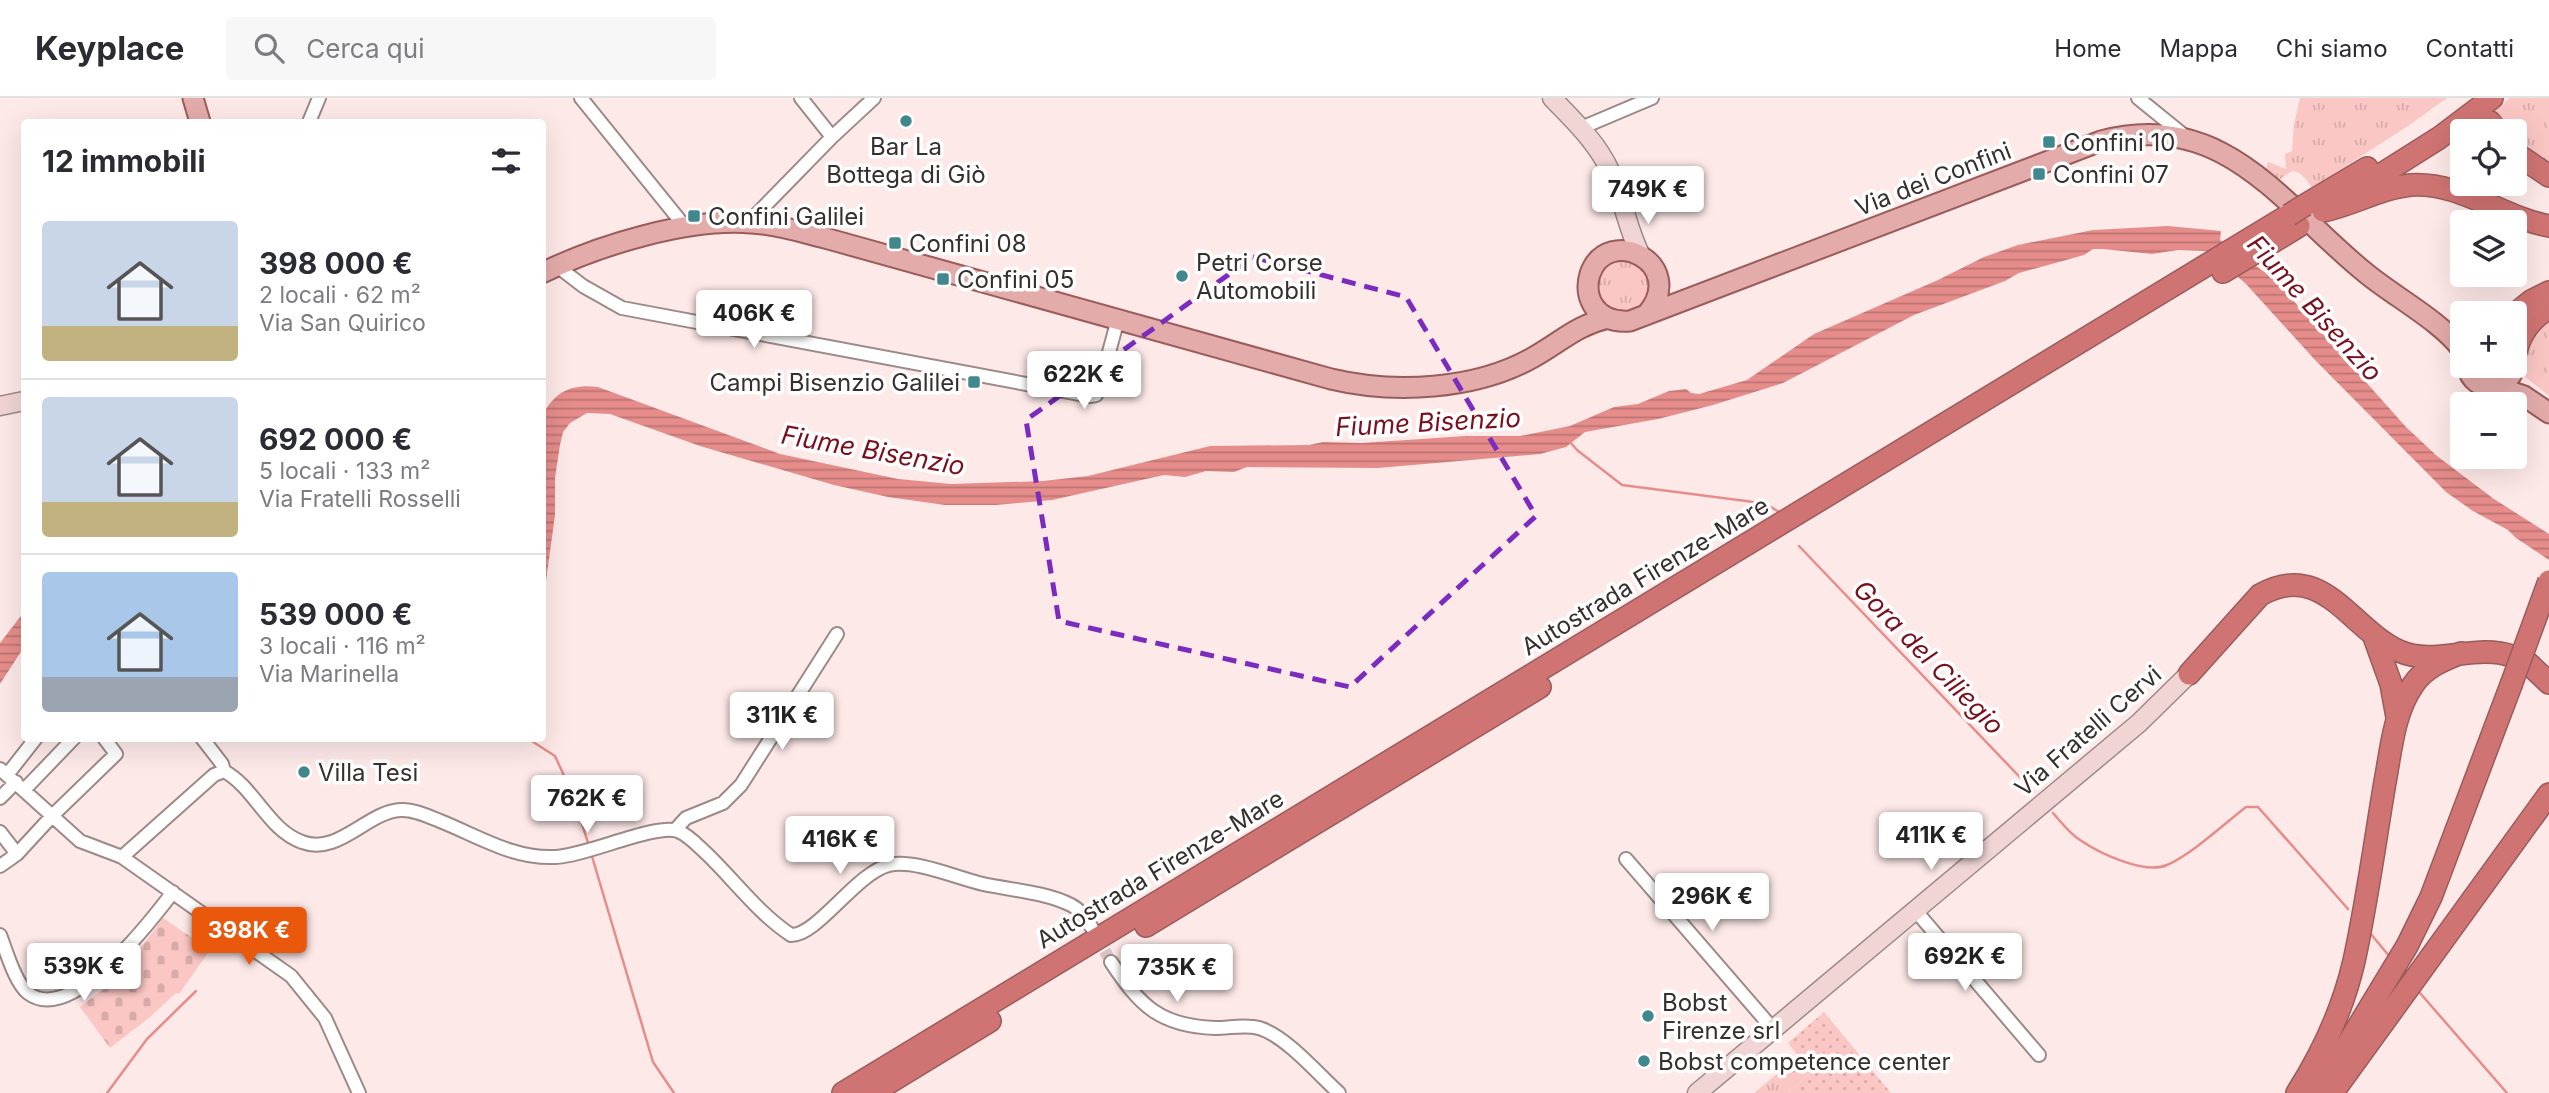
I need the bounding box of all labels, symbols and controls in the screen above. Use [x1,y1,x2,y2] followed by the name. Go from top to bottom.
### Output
[226,17,716,80] search box
[35,28,184,68] text: Keyplace
[250,29,288,67] icon: search
[306,33,424,64] text: Cerca qui
[2054,34,2122,63] text: Home
[2160,34,2238,63] text: Mappa
[2276,34,2388,63] text: Chi siamo
[2426,34,2514,63] text: Contatti
[898,113,914,129] marker: Bar La Bottega di Giò
[2450,119,2527,469] map controls
[2450,119,2527,196] button: locate
[2063,128,2175,157] place label: Confini 10
[826,132,986,189] place label: Bar La Bottega di Giò
[2041,134,2057,150] marker: Confini 10
[1851,136,2015,222] street label: Via dei Confini
[487,142,525,180] icon: filters
[42,143,206,179] text: 12 immobili
[2053,160,2169,189] place label: Confini 07
[1591,166,1705,226] pin: 749K €
[2031,166,2047,182] marker: Confini 07
[1608,175,1688,203] text: 749K €
[708,202,864,231] place label: Confini Galilei
[686,208,702,224] marker: Confini Galilei
[2450,210,2527,287] button: layers
[909,229,1027,258] place label: Confini 08
[2241,229,2389,387] water label: Fiume Bisenzio
[887,235,903,251] marker: Confini 08
[259,245,413,281] text: 398 000 €
[1196,248,1323,305] place label: Petri Corse Automobili
[98,249,182,333] icon: home
[957,265,1074,294] place label: Confini 05
[1174,268,1190,284] marker: Petri Corse Automobili
[935,271,951,287] marker: Confini 05
[259,281,421,309] text: 2 locali · 62 m²
[697,290,811,350] pin: 406K €
[712,299,796,327] text: 406K €
[2450,301,2527,378] button: +
[259,309,426,337] text: Via San Quirico
[1027,352,1141,411] pin: 622K €
[1043,360,1125,388] text: 622K €
[710,368,960,397] place label: Campi Bisenzio Galilei
[966,374,982,390] marker: Campi Bisenzio Galilei
[2450,392,2527,469] button: −
[1334,402,1522,442] water label: Fiume Bisenzio
[779,419,967,481] water label: Fiume Bisenzio
[259,421,412,457] text: 692 000 €
[98,425,182,509] icon: home
[259,457,430,485] text: 5 locali · 133 m²
[259,485,461,513] text: Via Fratelli Rosselli
[1516,491,1774,661] street label: Autostrada Firenze-Mare
[1847,573,2011,741] water label: Gora del Ciliegio
[259,596,412,632] text: 539 000 €
[98,600,182,684] icon: home
[259,632,426,660] text: 3 locali · 116 m²
[2009,659,2167,803] street label: Via Fratelli Cervi
[259,660,399,688] text: Via Marinella
[725,692,839,752] pin: 311K €
[746,701,818,729] text: 311K €
[318,758,418,787] place label: Villa Tesi
[296,764,312,780] marker: Villa Tesi
[530,776,644,835] pin: 762K €
[547,784,627,812] text: 762K €
[1031,784,1289,954] street label: Autostrada Firenze-Mare
[1874,812,1988,872] pin: 411K €
[783,816,897,876] pin: 416K €
[1895,821,1967,849] text: 411K €
[801,825,879,853] text: 416K €
[1655,874,1769,933] pin: 296K €
[1671,882,1753,910] text: 296K €
[192,908,306,967] pin: 398K €
[208,916,290,944] text: 398K €
[1908,934,2022,993] pin: 692K €
[1924,942,2006,970] text: 692K €
[27,944,141,1003] pin: 539K €
[1120,944,1234,1004] pin: 735K €
[43,952,125,980] text: 539K €
[1137,953,1217,981] text: 735K €
[1662,988,1780,1045] place label: Bobst Firenze srl
[1640,1008,1656,1024] marker: Bobst Firenze srl
[1658,1047,1951,1076] place label: Bobst competence center
[1636,1053,1652,1069] marker: Bobst competence center

